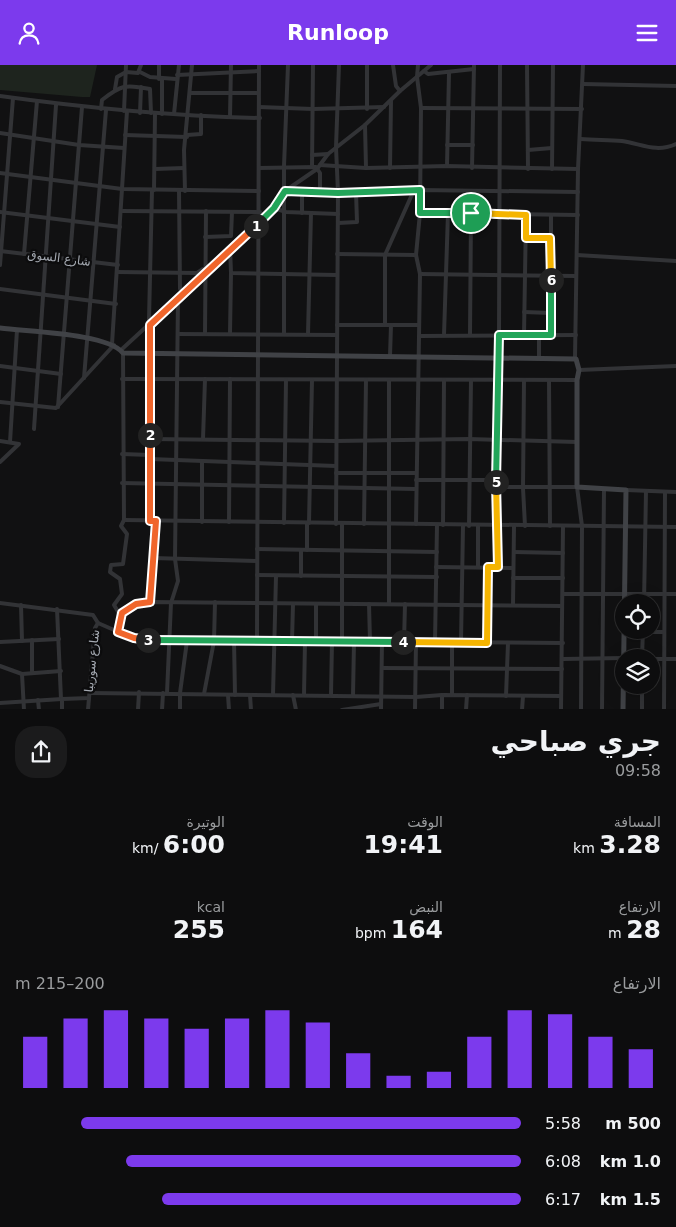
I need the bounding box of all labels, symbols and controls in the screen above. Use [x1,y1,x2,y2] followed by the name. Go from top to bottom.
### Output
[15,19,43,47] icon: person
[633,19,661,47] icon: menu
[287,20,389,45] text: Runloop
[450,192,492,234] pin
[457,199,485,227] icon: arrive
[244,213,268,239] pin: 1
[252,218,261,234] text: 1
[26,247,91,270] street label: شارع السوق
[538,267,564,293] pin: 6
[547,272,556,288] text: 6
[138,423,162,447] pin: 2
[146,427,155,443] text: 2
[484,469,508,495] pin: 5
[492,474,501,490] text: 5
[615,594,660,694] map controls
[615,594,660,639] button: locate
[136,627,160,653] pin: 3
[82,629,103,693] street label: شارع سوريبا
[390,629,416,655] pin: 4
[144,632,153,648] text: 3
[399,634,408,650] text: 4
[615,649,660,694] button: layers
[490,725,661,758] text: جري صباحي
[15,726,67,778] button: share
[615,761,661,780] text: 09:58
[186,814,225,830] text: الوتيرة
[407,814,443,830] text: الوقت
[614,814,661,830] text: المسافة
[163,830,225,859] text: 6:00
[363,830,443,859] text: 19:41
[599,830,661,859] text: 3.28
[132,840,163,856] text: /km
[573,840,599,856] text: km
[197,899,225,915] text: kcal
[409,899,443,915] text: النبض
[619,899,661,915] text: الارتفاع
[173,915,225,944] text: 255
[391,915,443,944] text: 164
[626,915,661,944] text: 28
[355,925,391,941] text: bpm
[608,925,626,941] text: m
[15,974,105,993] text: 200–215 m
[613,974,661,993] text: الارتفاع
[545,1114,581,1133] text: 5:58
[605,1114,661,1133] text: 500 m
[545,1152,581,1171] text: 6:08
[600,1152,661,1171] text: 1.0 km
[545,1190,581,1209] text: 6:17
[600,1190,661,1209] text: 1.5 km

